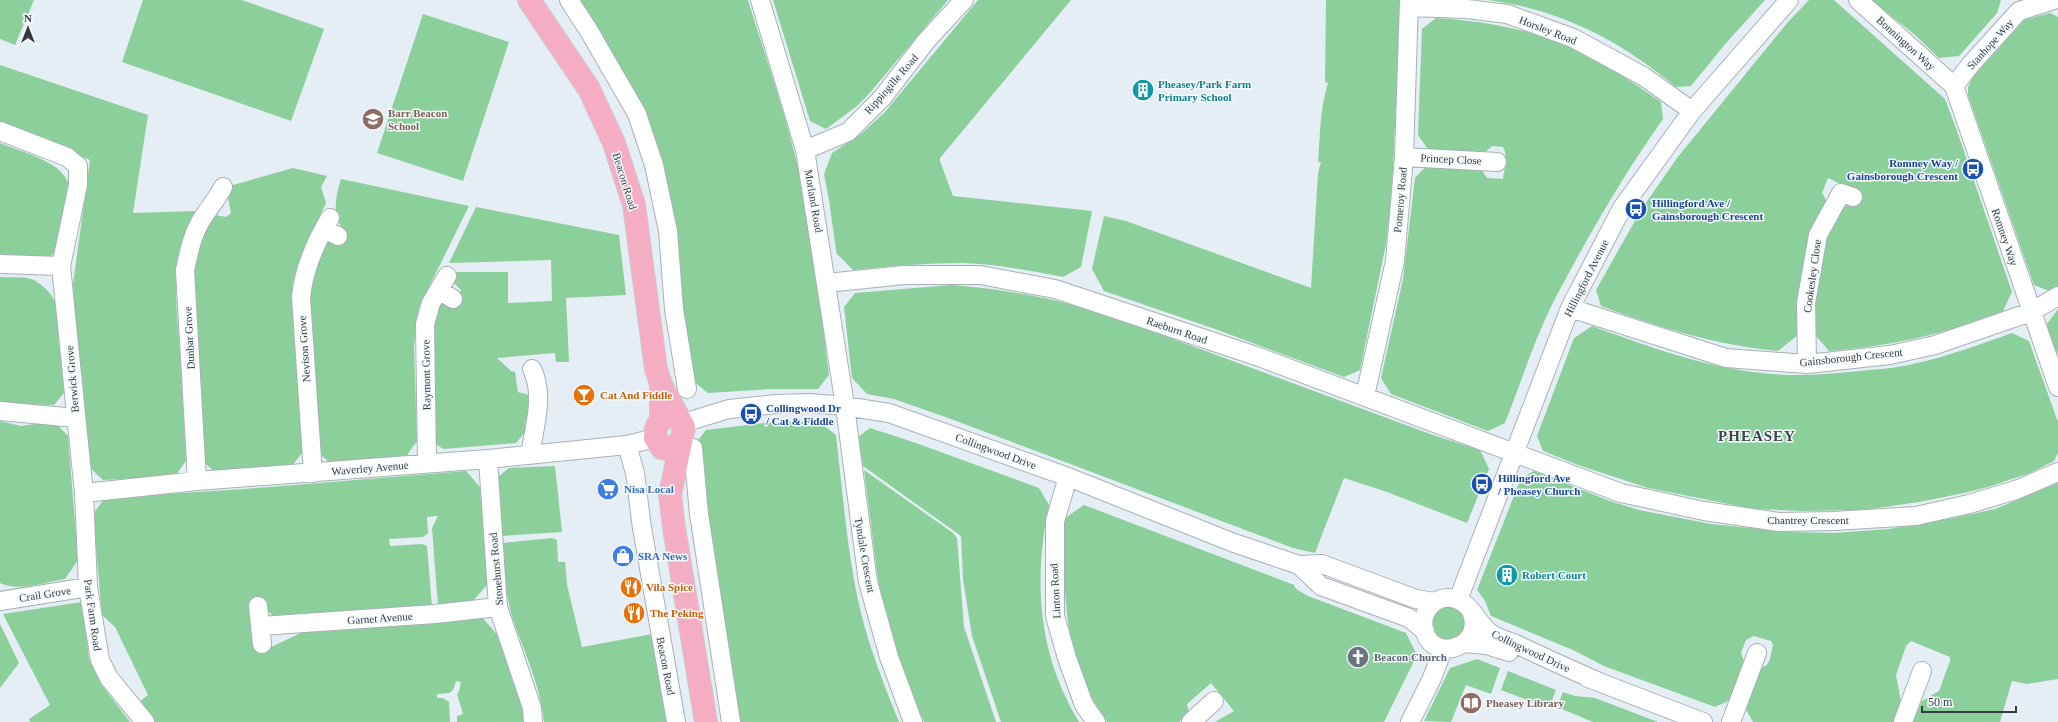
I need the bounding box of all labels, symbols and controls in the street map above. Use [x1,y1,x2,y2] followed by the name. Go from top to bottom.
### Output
[8,8,48,48] north arrow
[24,12,32,24] text: N
[1517,14,1579,47] street label: Horsley Road
[1874,14,1938,73] street label: Bonnington Way
[1964,16,2016,72] street label: Stanhope Way
[862,51,921,116] street label: Rippingille Road
[1130,77,1156,103] building icon: Pheasey/Park Farm Primary School
[1158,78,1251,103] place label: Pheasey/Park Farm Primary School
[360,106,386,132] school or university icon: Barr Beacon School
[388,107,447,132] place label: Barr Beacon School
[611,151,640,211] street label: Beacon Road
[1420,151,1482,167] street label: Princep Close
[1960,156,1986,182] bus stop icon: Romney Way / Gainsborough Crescent
[1847,157,1959,182] place label: Romney Way / Gainsborough Crescent
[1391,166,1409,233] street label: Pomeroy Road
[803,169,826,234] street label: Morland Road
[1623,196,1649,222] bus stop icon: Hillingford Ave / Gainsborough Crescent
[1652,197,1763,222] place label: Hillingford Ave / Gainsborough Crescent
[1990,207,2021,268] street label: Romney Way
[1561,237,1611,319] street label: Hillingford Avenue
[1801,238,1823,314] street label: Cookesley Close
[181,306,197,370] street label: Dunbar Grove
[1145,314,1209,346] street label: Raeburn Road
[296,315,312,383] street label: Nevison Grove
[419,340,433,410] street label: Raymont Grove
[63,345,81,413] street label: Berwick Grove
[1799,346,1903,368] street label: Gainsborough Crescent
[571,382,597,408] bar icon: Cat And Fiddle
[600,389,672,401] place label: Cat And Fiddle
[738,401,764,427] bus stop icon: Collingwood Dr / Cat & Fiddle
[765,402,841,427] place label: Collingwood Dr / Cat & Fiddle
[1718,428,1796,444] district label: PHEASEY
[954,431,1038,471] street label: Collingwood Drive
[331,459,409,477] street label: Waverley Avenue
[1469,471,1495,497] bus stop icon: Hillingford Ave / Pheasey Church
[1497,472,1580,497] place label: Hillingford Ave / Pheasey Church
[595,476,621,502] supermarket icon: Nisa Local
[624,483,674,495] place label: Nisa Local
[1767,514,1849,526] street label: Chantrey Crescent
[852,516,878,594] street label: Tyndale Crescent
[487,532,505,606] street label: Stonehurst Road
[610,543,636,569] shop icon: SRA News
[638,550,688,562] place label: SRA News
[1494,562,1520,588] building icon: Robert Court
[1048,563,1062,619] street label: Linton Road
[1522,569,1586,581] place label: Robert Court
[618,574,644,600] restaurant icon: Vila Spice
[82,578,104,652] street label: Park Farm Road
[646,581,693,593] place label: Vila Spice
[18,584,72,604] street label: Crail Grove
[621,600,647,626] restaurant icon: The Peking
[650,607,704,619] place label: The Peking
[347,610,413,626] street label: Garnet Avenue
[1490,628,1572,674] street label: Collingwood Drive
[654,636,678,697] street label: Beacon Road
[1345,644,1371,670] church icon: Beacon Church
[1374,651,1447,663] place label: Beacon Church
[1922,688,2016,714] scale bar
[1458,690,1484,716] library icon: Pheasey Library
[1928,695,1953,709] text: 50 m
[1486,697,1564,709] place label: Pheasey Library

